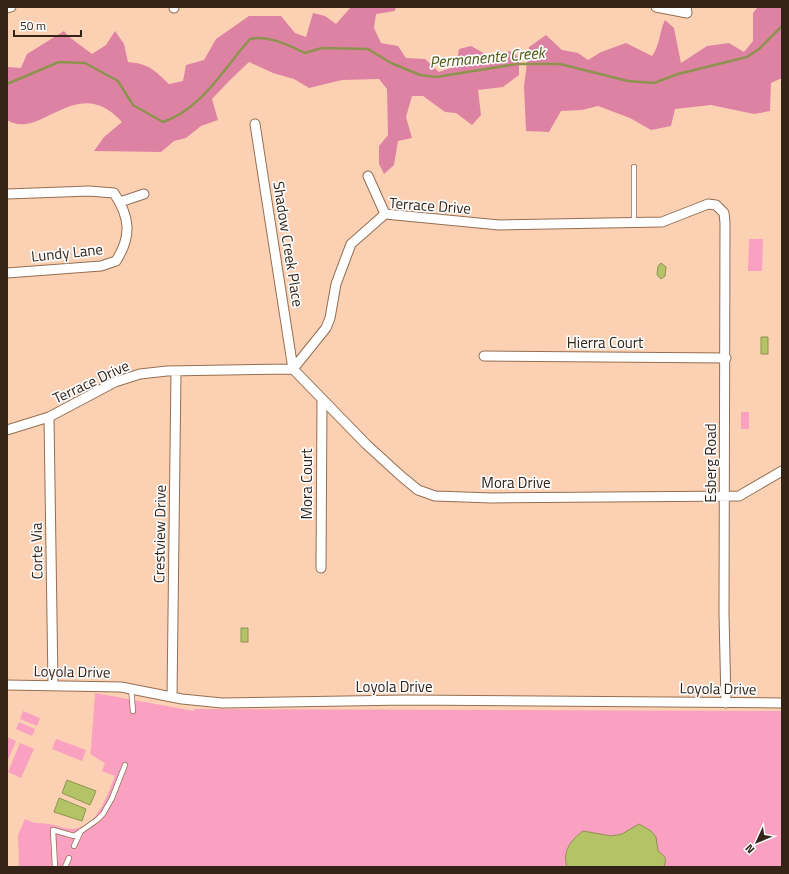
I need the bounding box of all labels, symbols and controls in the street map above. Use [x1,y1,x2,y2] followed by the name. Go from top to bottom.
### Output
[14,12,81,38] scale bar
[20,16,46,35] text: 50 m
[428,40,548,74] water label: Permanente Creek
[267,179,310,308] street label: Shadow Creek Place
[388,191,472,220] street label: Terrace Drive
[30,237,104,268] street label: Lundy Lane
[567,331,644,354] street label: Hierra Court
[49,354,133,409] street label: Terrace Drive
[699,423,722,503] street label: Esberg Road
[295,448,318,519] street label: Mora Court
[481,471,551,494] street label: Mora Drive
[147,485,172,583] street label: Crestview Drive
[24,522,48,580] street label: Corte Via
[33,659,111,684] street label: Loyola Drive
[356,675,433,698] street label: Loyola Drive
[679,676,757,701] street label: Loyola Drive
[737,822,777,862] north arrow
[741,841,758,857] text: N

